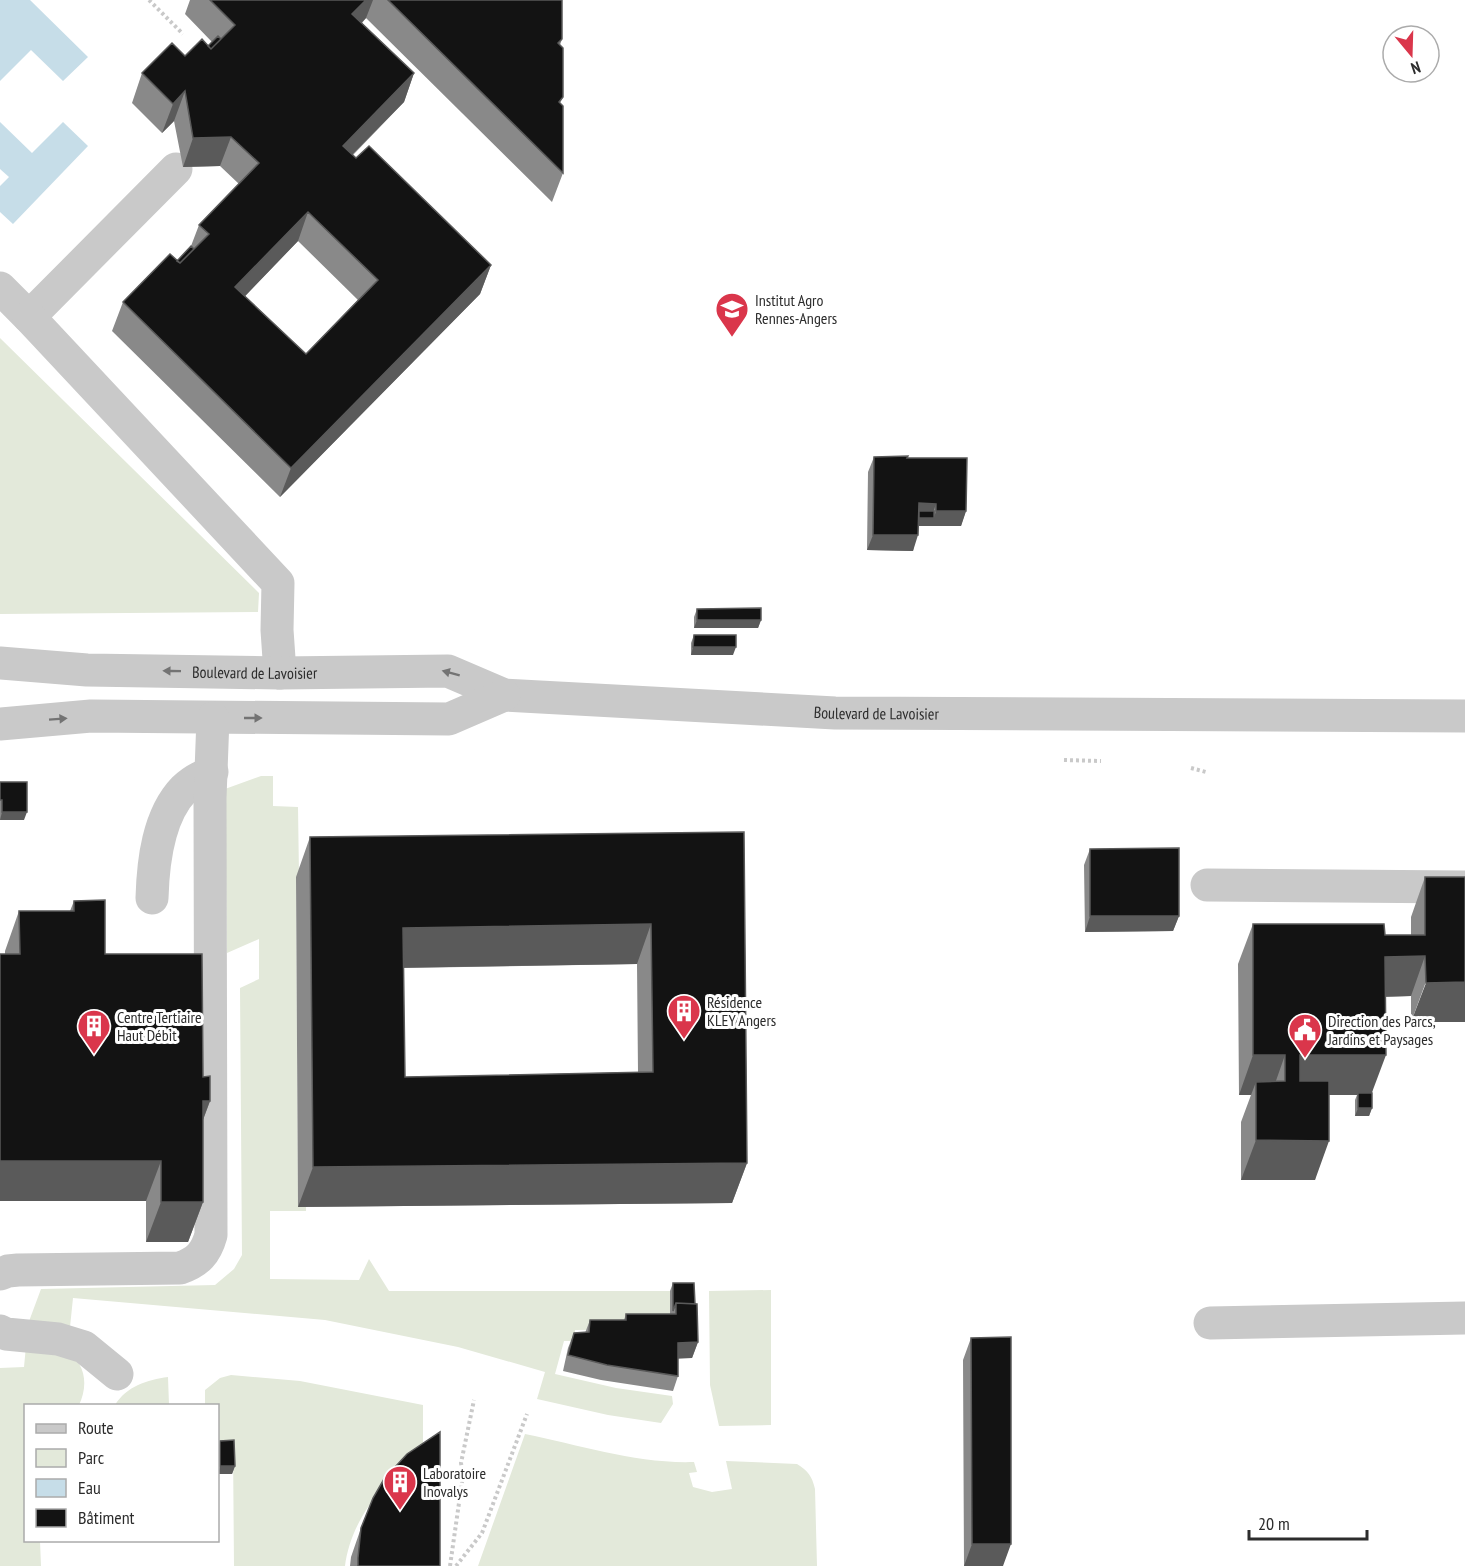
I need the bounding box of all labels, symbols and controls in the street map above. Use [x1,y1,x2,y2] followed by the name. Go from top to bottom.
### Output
[1381,24,1441,84] north arrow
[1409,57,1423,79] text: N
[755,290,837,328] place label: Institut Agro Rennes-Angers
[714,291,750,338] school or university icon: Institut Agro Rennes-Angers
[192,662,318,683] street label: Boulevard de Lavoisier
[163,667,182,676] one-way arrow
[441,668,460,678] one-way arrow
[813,702,940,723] street label: Boulevard de Lavoisier
[244,713,263,723] one-way arrow
[49,714,68,723] one-way arrow
[707,992,776,1030] place label: Résidence KLEY Angers
[666,993,702,1040] building icon: Résidence KLEY Angers
[117,1007,202,1045] place label: Centre Tertiaire Haut Débit
[76,1008,112,1055] building icon: Centre Tertiaire Haut Débit
[1327,1011,1436,1049] place label: Direction des Parcs, Jardins et Paysages
[1287,1012,1323,1059] public building icon: Direction des Parcs, Jardins et Paysages
[24,1404,219,1542] legend
[78,1416,114,1439] text: Route
[78,1446,105,1469] text: Parc
[423,1463,486,1501] place label: Laboratoire Inovalys
[382,1464,418,1511] building icon: Laboratoire Inovalys
[78,1476,101,1499] text: Eau
[1249,1503,1368,1541] scale bar
[78,1506,135,1529] text: Bâtiment
[1258,1512,1290,1535] text: 20 m

